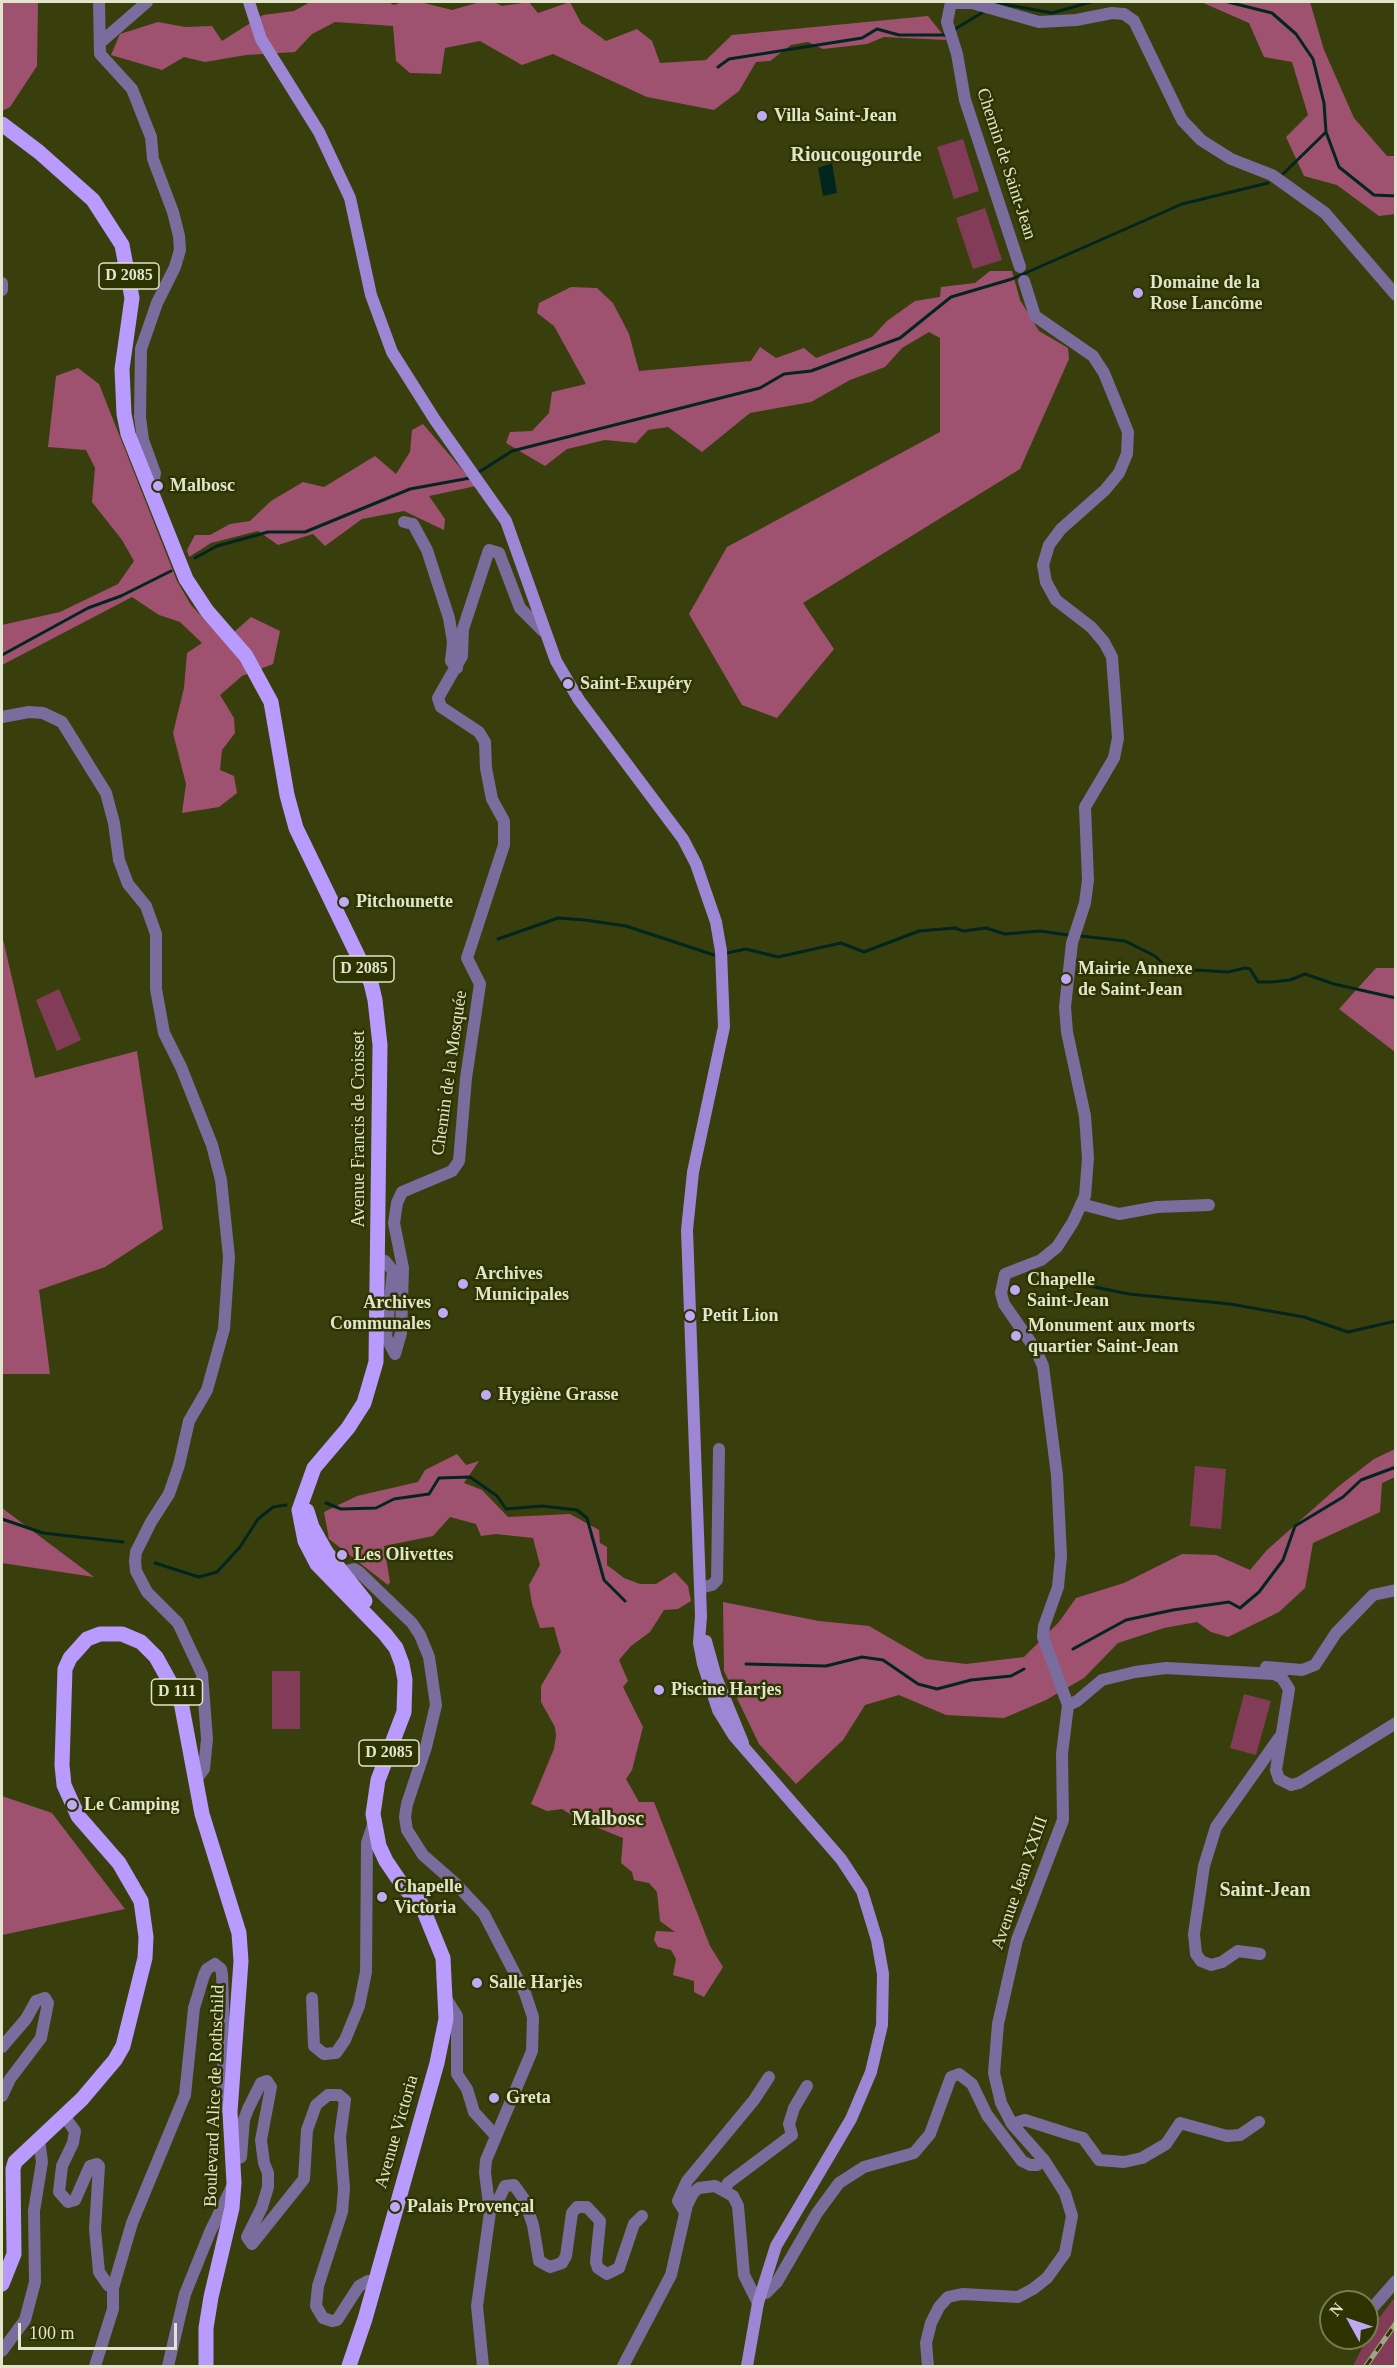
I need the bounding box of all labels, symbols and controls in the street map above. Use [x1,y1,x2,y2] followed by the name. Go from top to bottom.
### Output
[971,86,1041,242] street label: Chemin de Saint-Jean
[774,105,897,127] place label: Villa Saint-Jean
[755,109,769,123] marker: Villa Saint-Jean
[790,144,922,168] district label: Rioucougourde
[99,263,159,289] road number: D 2085
[1150,272,1262,314] place label: Domaine de la Rose Lancôme
[1131,286,1145,300] marker: Domaine de la Rose Lancôme
[170,475,235,497] place label: Malbosc
[151,479,165,493] marker: Malbosc
[580,673,692,695] place label: Saint-Exupéry
[561,677,575,691] marker: Saint-Exupéry
[356,891,453,913] place label: Pitchounette
[337,895,351,909] marker: Pitchounette
[334,956,394,982] road number: D 2085
[1078,958,1192,1000] place label: Mairie Annexe de Saint-Jean
[1059,972,1073,986] marker: Mairie Annexe de Saint-Jean
[428,989,472,1157] street label: Chemin de la Mosquée
[348,1030,370,1228] street label: Avenue Francis de Croisset
[475,1263,569,1306] place label: Archives Municipales
[1027,1269,1109,1312] place label: Chapelle Saint-Jean
[456,1277,470,1291] marker: Archives Municipales
[1008,1283,1022,1297] marker: Chapelle Saint-Jean
[330,1292,431,1334] place label: Archives Communales
[702,1305,778,1327] place label: Petit Lion
[436,1306,450,1320] marker: Archives Communales
[683,1309,697,1323] marker: Petit Lion
[1028,1315,1195,1358] place label: Monument aux morts quartier Saint-Jean
[1009,1329,1023,1343] marker: Monument aux morts quartier Saint-Jean
[498,1384,618,1406] place label: Hygiène Grasse
[479,1388,493,1402] marker: Hygiène Grasse
[354,1544,453,1566] place label: Les Olivettes
[335,1548,349,1562] marker: Les Olivettes
[152,1679,202,1705] road number: D 111
[671,1679,781,1701] place label: Piscine Harjes
[652,1683,666,1697] marker: Piscine Harjes
[359,1740,419,1766] road number: D 2085
[84,1794,180,1816] place label: Le Camping
[65,1798,79,1812] marker: Le Camping
[572,1808,644,1832] district label: Malbosc
[987,1813,1053,1953] street label: Avenue Jean XXIII
[394,1876,462,1918] place label: Chapelle Victoria
[1219,1879,1311,1903] district label: Saint-Jean
[375,1890,389,1904] marker: Chapelle Victoria
[489,1972,582,1994] place label: Salle Harjès
[470,1976,484,1990] marker: Salle Harjès
[200,1984,230,2208] street label: Boulevard Alice de Rothschild
[370,2073,424,2191] street label: Avenue Victoria
[506,2087,551,2109] place label: Greta
[487,2091,501,2105] marker: Greta
[407,2196,534,2218] place label: Palais Provençal
[388,2200,402,2214] marker: Palais Provençal
[1319,2290,1379,2350] north arrow
[1326,2300,1347,2319] text: N
[21,2311,180,2349] scale bar
[29,2323,75,2343] text: 100 m

